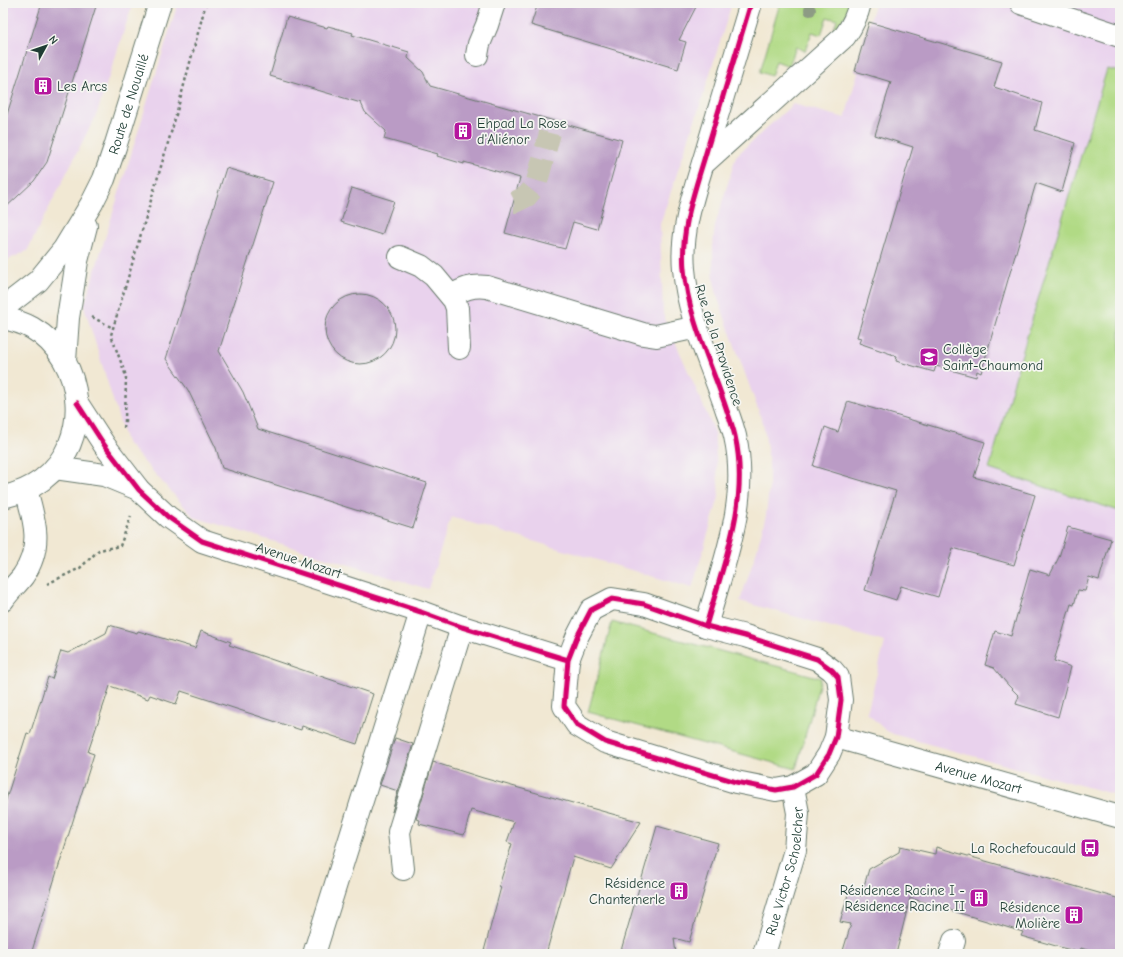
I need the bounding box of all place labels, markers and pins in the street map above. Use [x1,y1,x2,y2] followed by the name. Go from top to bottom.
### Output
[32,75,54,97] building icon: Les Arcs
[57,78,107,95] place label: Les Arcs
[477,115,567,148] place label: Ehpad La Rose d'Aliénor
[452,120,474,142] building icon: Ehpad La Rose d'Aliénor
[943,341,1043,374] place label: Collège Saint-Chaumond
[918,346,940,368] school or university icon: Collège Saint-Chaumond
[1079,837,1101,859] bus stop icon: La Rochefoucauld
[971,840,1076,857] place label: La Rochefoucauld
[589,875,665,908] place label: Résidence Chantemerle
[668,880,690,902] building icon: Résidence Chantemerle
[840,882,965,915] place label: Résidence Racine I - Résidence Racine II
[968,887,990,909] building icon: Résidence Racine I - Résidence Racine II
[1000,899,1060,932] place label: Résidence Molière
[1063,904,1085,926] building icon: Résidence Molière

